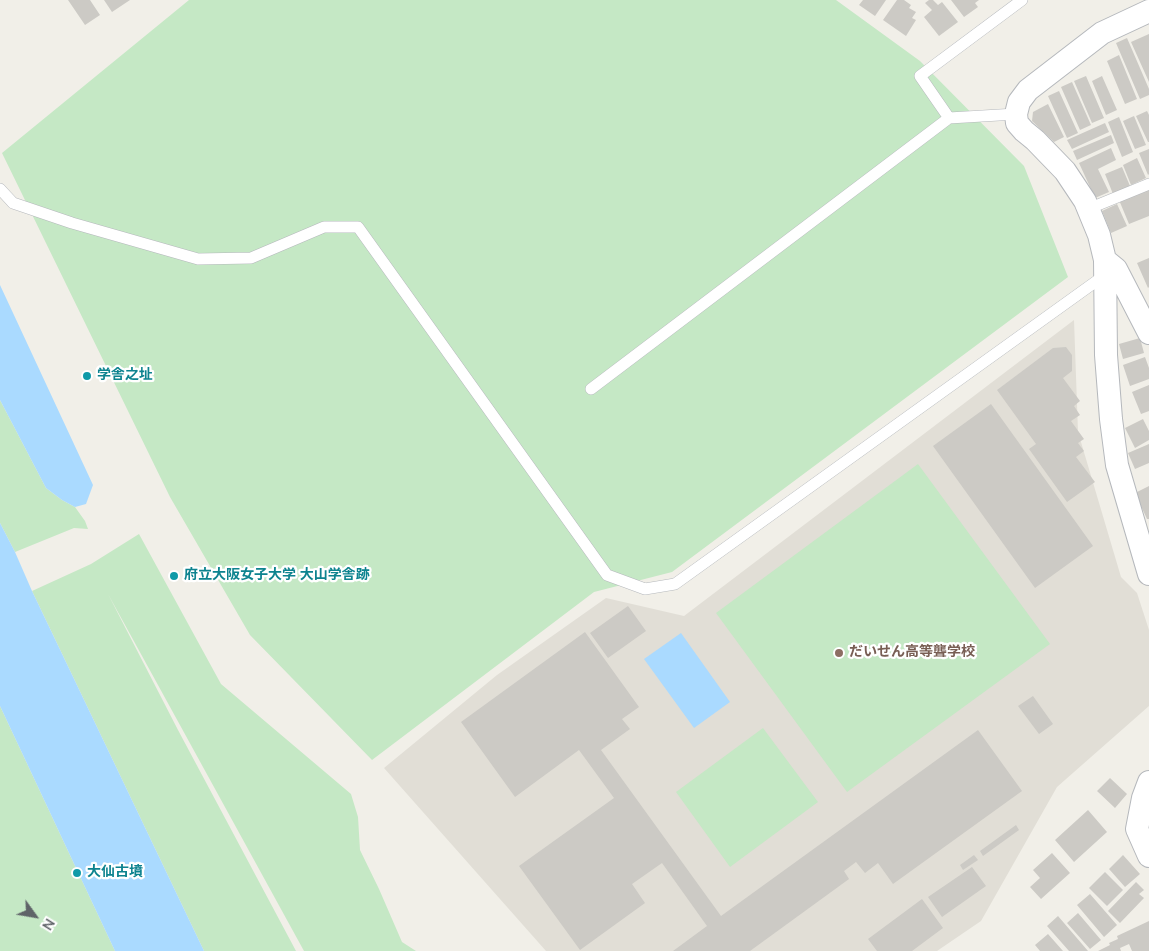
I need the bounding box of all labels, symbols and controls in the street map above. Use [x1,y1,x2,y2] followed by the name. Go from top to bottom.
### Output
[97,368,153,384] place label: 学舎之址
[81,370,93,382] marker: 学舎之址
[184,568,370,584] place label: 府立大阪女子大学 大山学舎跡
[168,570,180,582] marker: 府立大阪女子大学 大山学舎跡
[849,645,975,661] place label: だいせん高等聾学校
[833,647,845,659] marker: だいせん高等聾学校
[87,865,143,881] place label: 大仙古墳
[71,867,83,879] marker: 大仙古墳
[10,891,60,941] north arrow
[37,915,59,934] text: N

